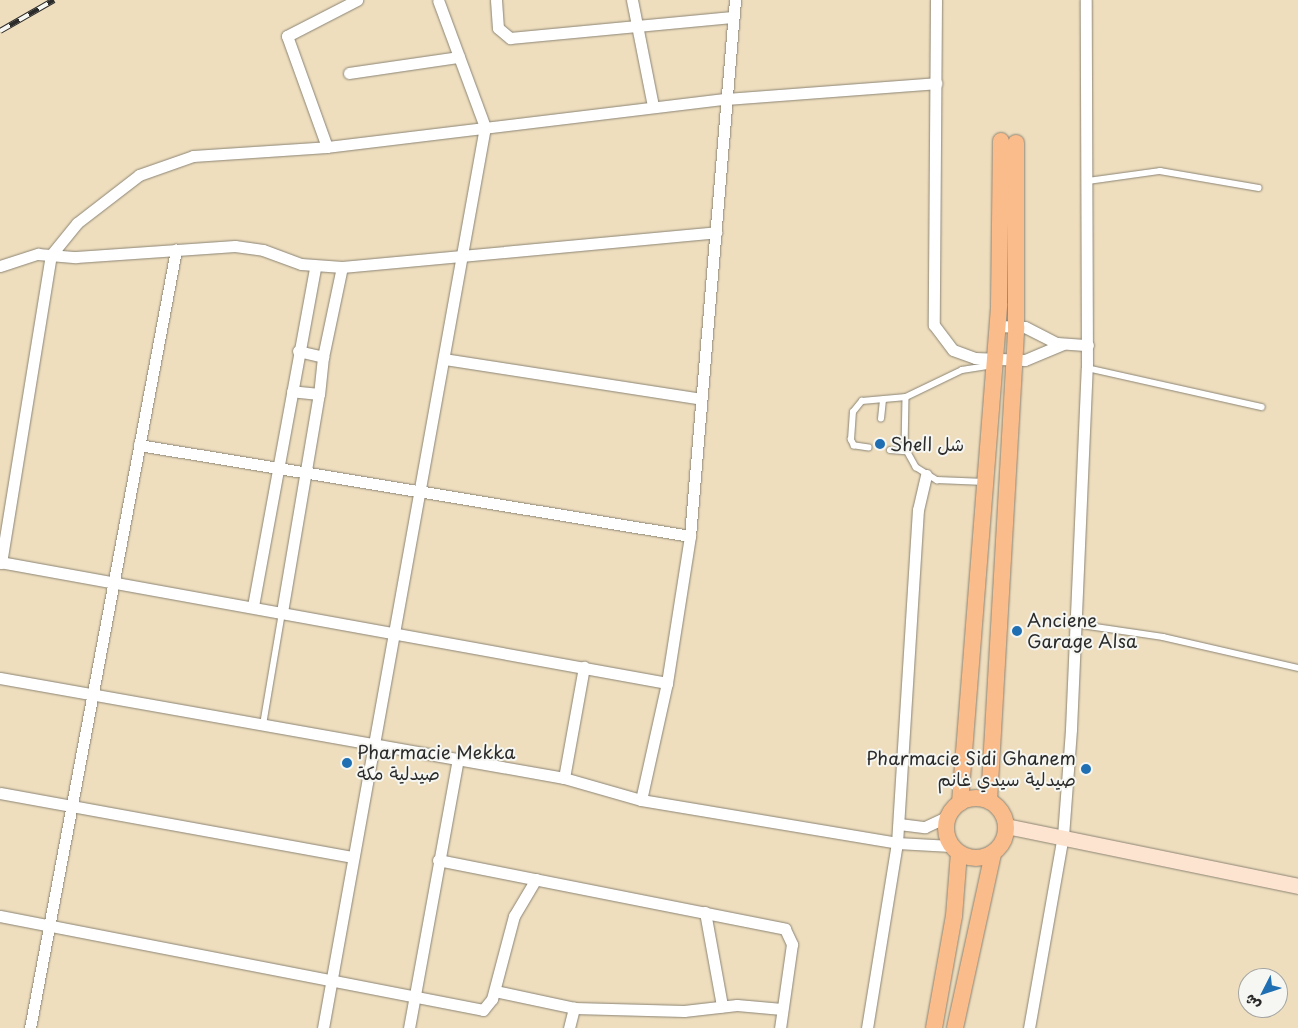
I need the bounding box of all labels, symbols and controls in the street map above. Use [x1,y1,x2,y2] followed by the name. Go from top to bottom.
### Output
[890,433,965,455] place label: Shell شل
[874,438,886,450] marker: Shell شل
[1027,610,1137,652] place label: Anciene Garage Alsa
[1011,625,1023,637] marker: Anciene Garage Alsa
[357,742,516,784] place label: Pharmacie Mekka صيدلية مكة
[865,748,1076,791] place label: Pharmacie Sidi Ghanem صيدلية سيدي غانم
[341,757,353,769] marker: Pharmacie Mekka صيدلية مكة
[1080,763,1092,775] marker: Pharmacie Sidi Ghanem صيدلية سيدي غانم
[1238,968,1288,1018] north arrow
[1239,990,1265,1015] text: ش

